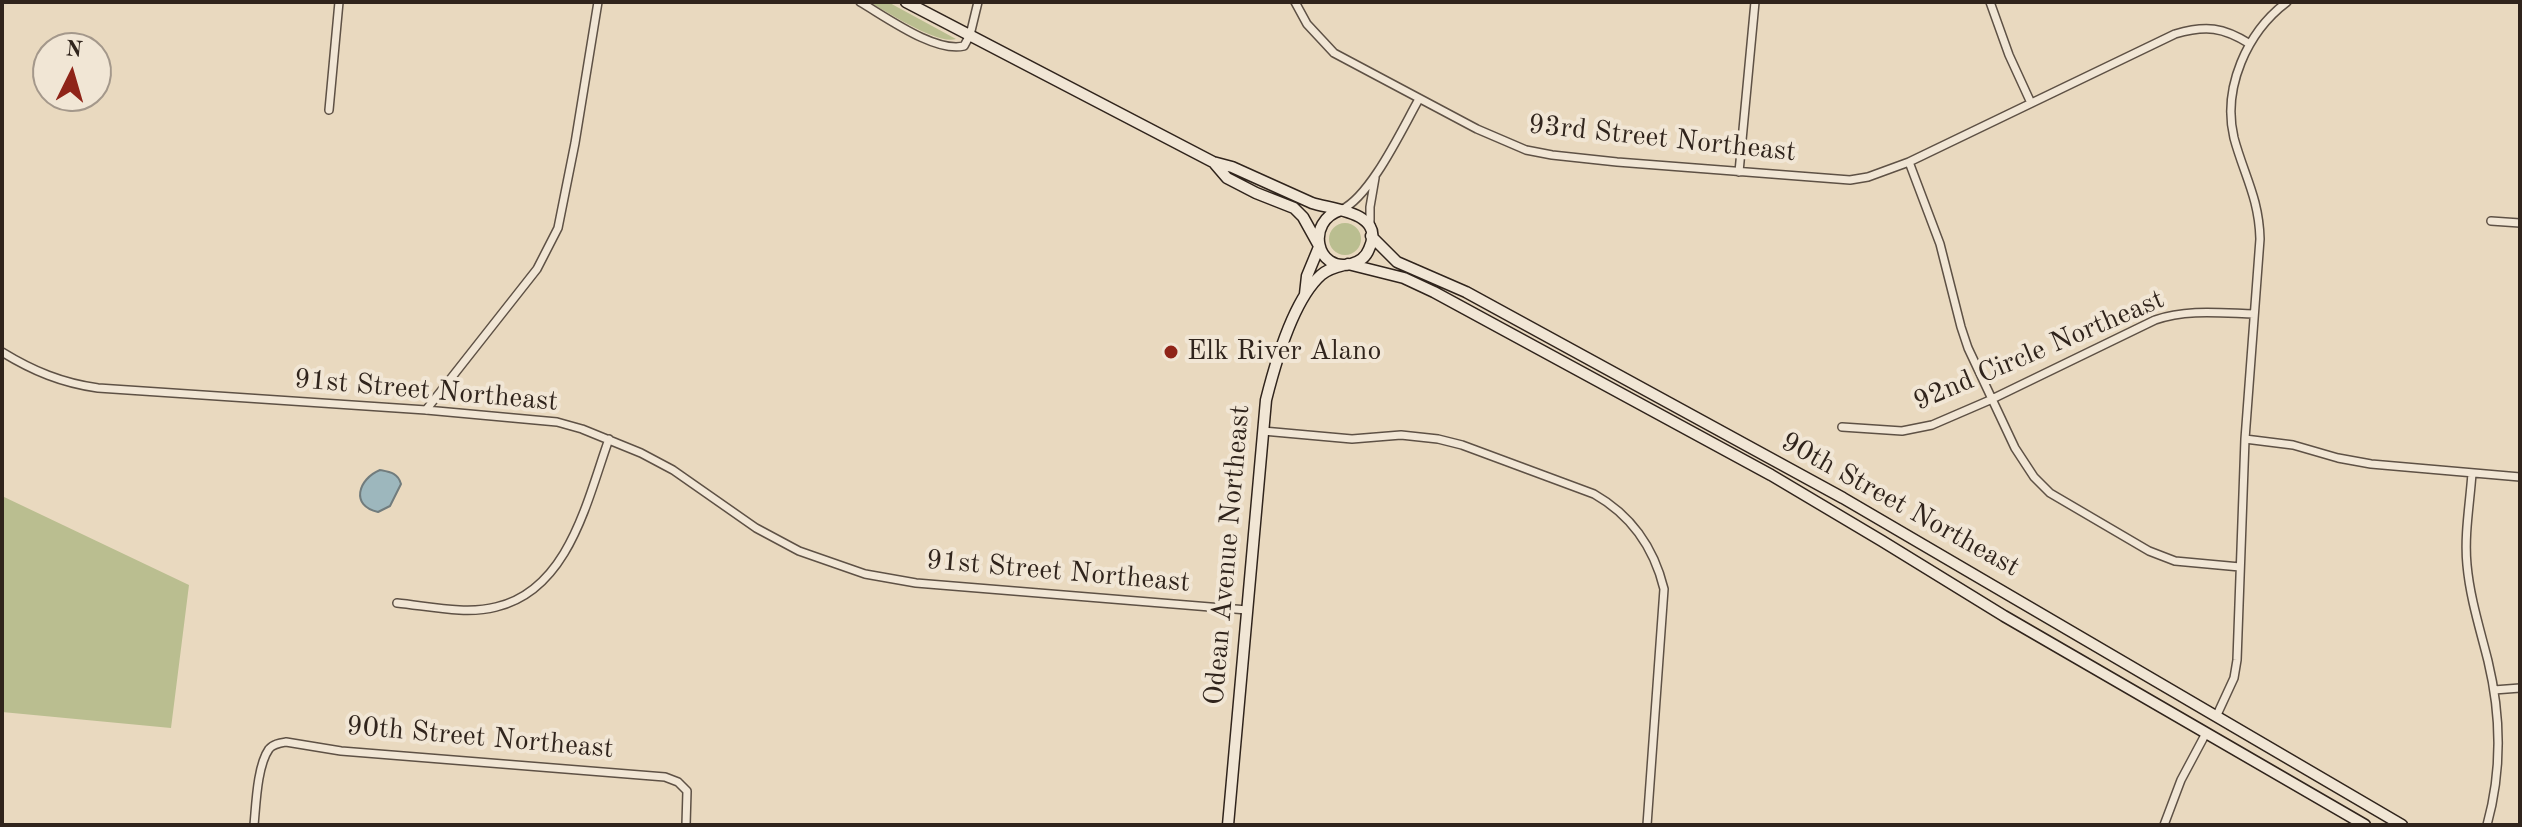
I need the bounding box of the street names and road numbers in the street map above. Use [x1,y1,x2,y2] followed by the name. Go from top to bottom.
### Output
[1526,108,1798,170] street label: 93rd Street Northeast
[1909,283,2169,419] street label: 92nd Circle Northeast
[293,363,559,419] street label: 91st Street Northeast
[1198,403,1258,707] street label: Odean Avenue Northeast
[1775,425,2025,585] street label: 90th Street Northeast
[925,544,1191,600] street label: 91st Street Northeast
[345,710,615,766] street label: 90th Street Northeast

